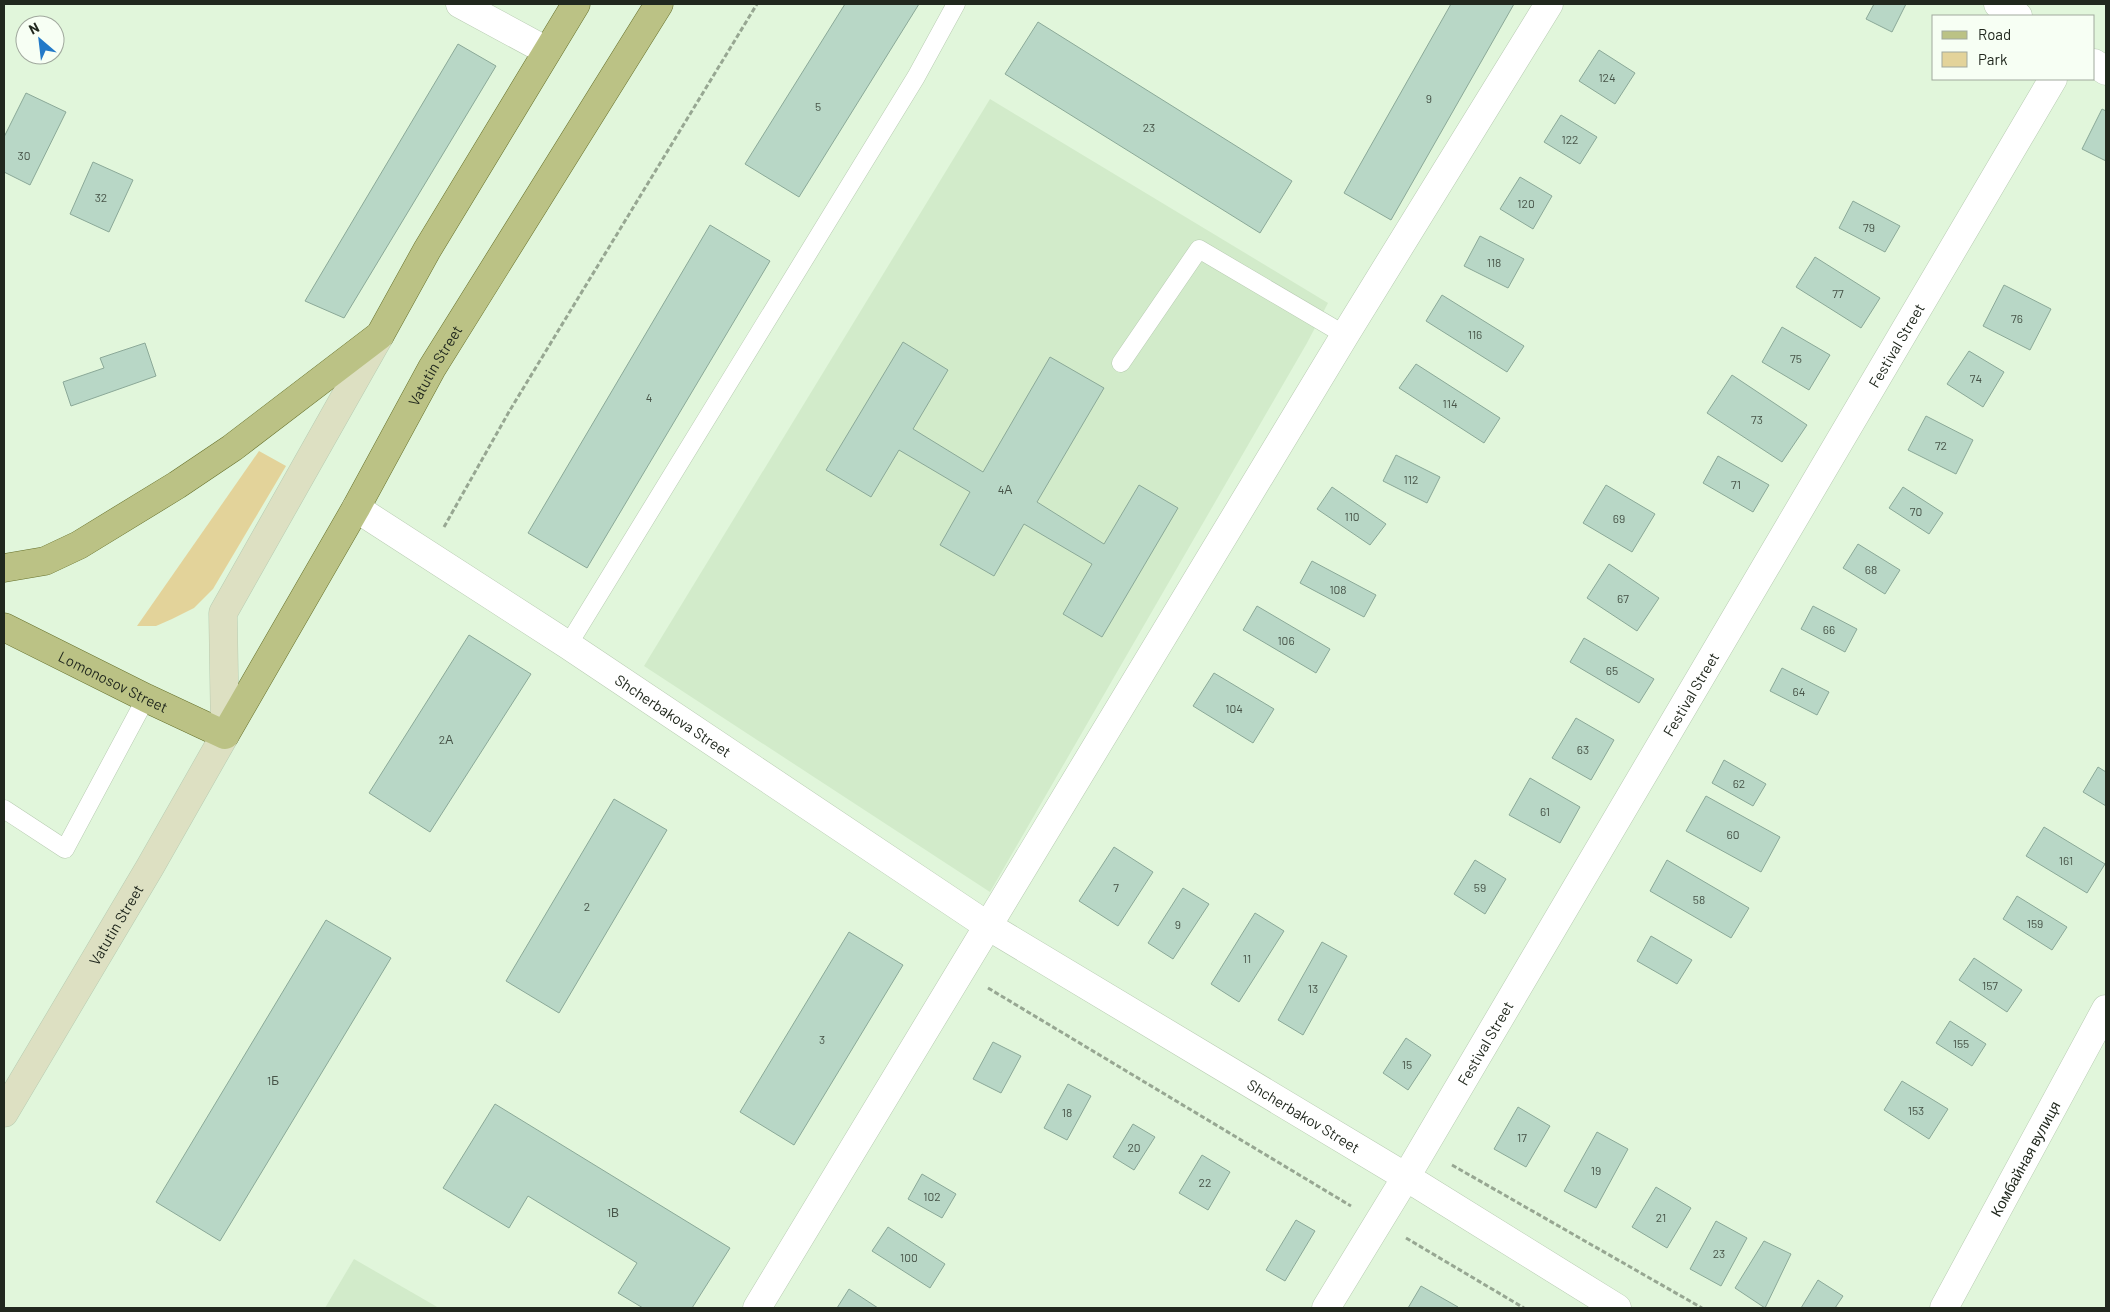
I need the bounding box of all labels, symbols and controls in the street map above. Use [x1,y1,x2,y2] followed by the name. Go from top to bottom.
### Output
[15,15,65,65] north arrow
[1932,15,2095,80] legend
[26,18,42,38] text: N
[1978,25,2011,43] text: Road
[1978,50,2008,68] text: Park
[1598,70,1616,84] house number: 124
[1426,91,1432,105] house number: 9
[815,99,821,113] house number: 5
[1143,120,1155,134] house number: 23
[1561,132,1579,146] house number: 122
[18,148,30,162] house number: 30
[95,190,107,204] house number: 32
[1517,196,1535,210] house number: 120
[1863,220,1875,234] house number: 79
[1487,255,1501,269] house number: 118
[1832,286,1844,300] house number: 77
[1864,300,1928,390] street label: Festival Street
[2011,311,2023,325] house number: 76
[404,322,466,409] street label: Vatutin Street
[1468,327,1482,341] house number: 116
[1790,351,1802,365] house number: 75
[1970,371,1982,385] house number: 74
[646,390,652,404] house number: 4
[1442,396,1458,410] house number: 114
[1751,412,1763,426] house number: 73
[1935,438,1947,452] house number: 72
[1404,472,1418,486] house number: 112
[1731,477,1741,491] house number: 71
[998,482,1012,496] house number: 4А
[1910,504,1922,518] house number: 70
[1344,509,1360,523] house number: 110
[1613,511,1625,525] house number: 69
[1865,562,1877,576] house number: 68
[1329,582,1347,596] house number: 108
[1617,591,1629,605] house number: 67
[1823,622,1835,636] house number: 66
[1277,633,1295,647] house number: 106
[56,647,171,716] street label: Lomonosov Street
[1659,649,1722,739] street label: Festival Street
[1606,663,1618,677] house number: 65
[612,670,735,761] street label: Shcherbakova Street
[1793,684,1805,698] house number: 64
[1225,701,1243,715] house number: 104
[439,732,453,746] house number: 2А
[1577,742,1589,756] house number: 63
[1733,776,1745,790] house number: 62
[1540,804,1550,818] house number: 61
[1727,827,1739,841] house number: 60
[2059,853,2073,867] house number: 161
[1113,880,1119,894] house number: 7
[1474,880,1486,894] house number: 59
[85,881,147,968] street label: Vatutin Street
[1693,892,1705,906] house number: 58
[584,899,590,913] house number: 2
[2027,916,2043,930] house number: 159
[1175,917,1181,931] house number: 9
[1243,951,1251,965] house number: 11
[1982,978,1998,992] house number: 157
[1308,981,1318,995] house number: 13
[1453,998,1517,1088] street label: Festival Street
[819,1032,825,1046] house number: 3
[1953,1036,1969,1050] house number: 155
[1402,1057,1412,1071] house number: 15
[267,1073,279,1087] house number: 1Б
[1244,1075,1363,1156] street label: Shcherbakov Street
[1986,1098,2064,1219] street label: Комбайная вулиця
[1908,1103,1924,1117] house number: 153
[1062,1105,1072,1119] house number: 18
[1517,1130,1527,1144] house number: 17
[1127,1140,1141,1154] house number: 20
[1591,1163,1601,1177] house number: 19
[1199,1175,1211,1189] house number: 22
[923,1189,941,1203] house number: 102
[607,1205,619,1219] house number: 1В
[1656,1210,1666,1224] house number: 21
[1713,1246,1725,1260] house number: 23
[900,1250,918,1264] house number: 100

